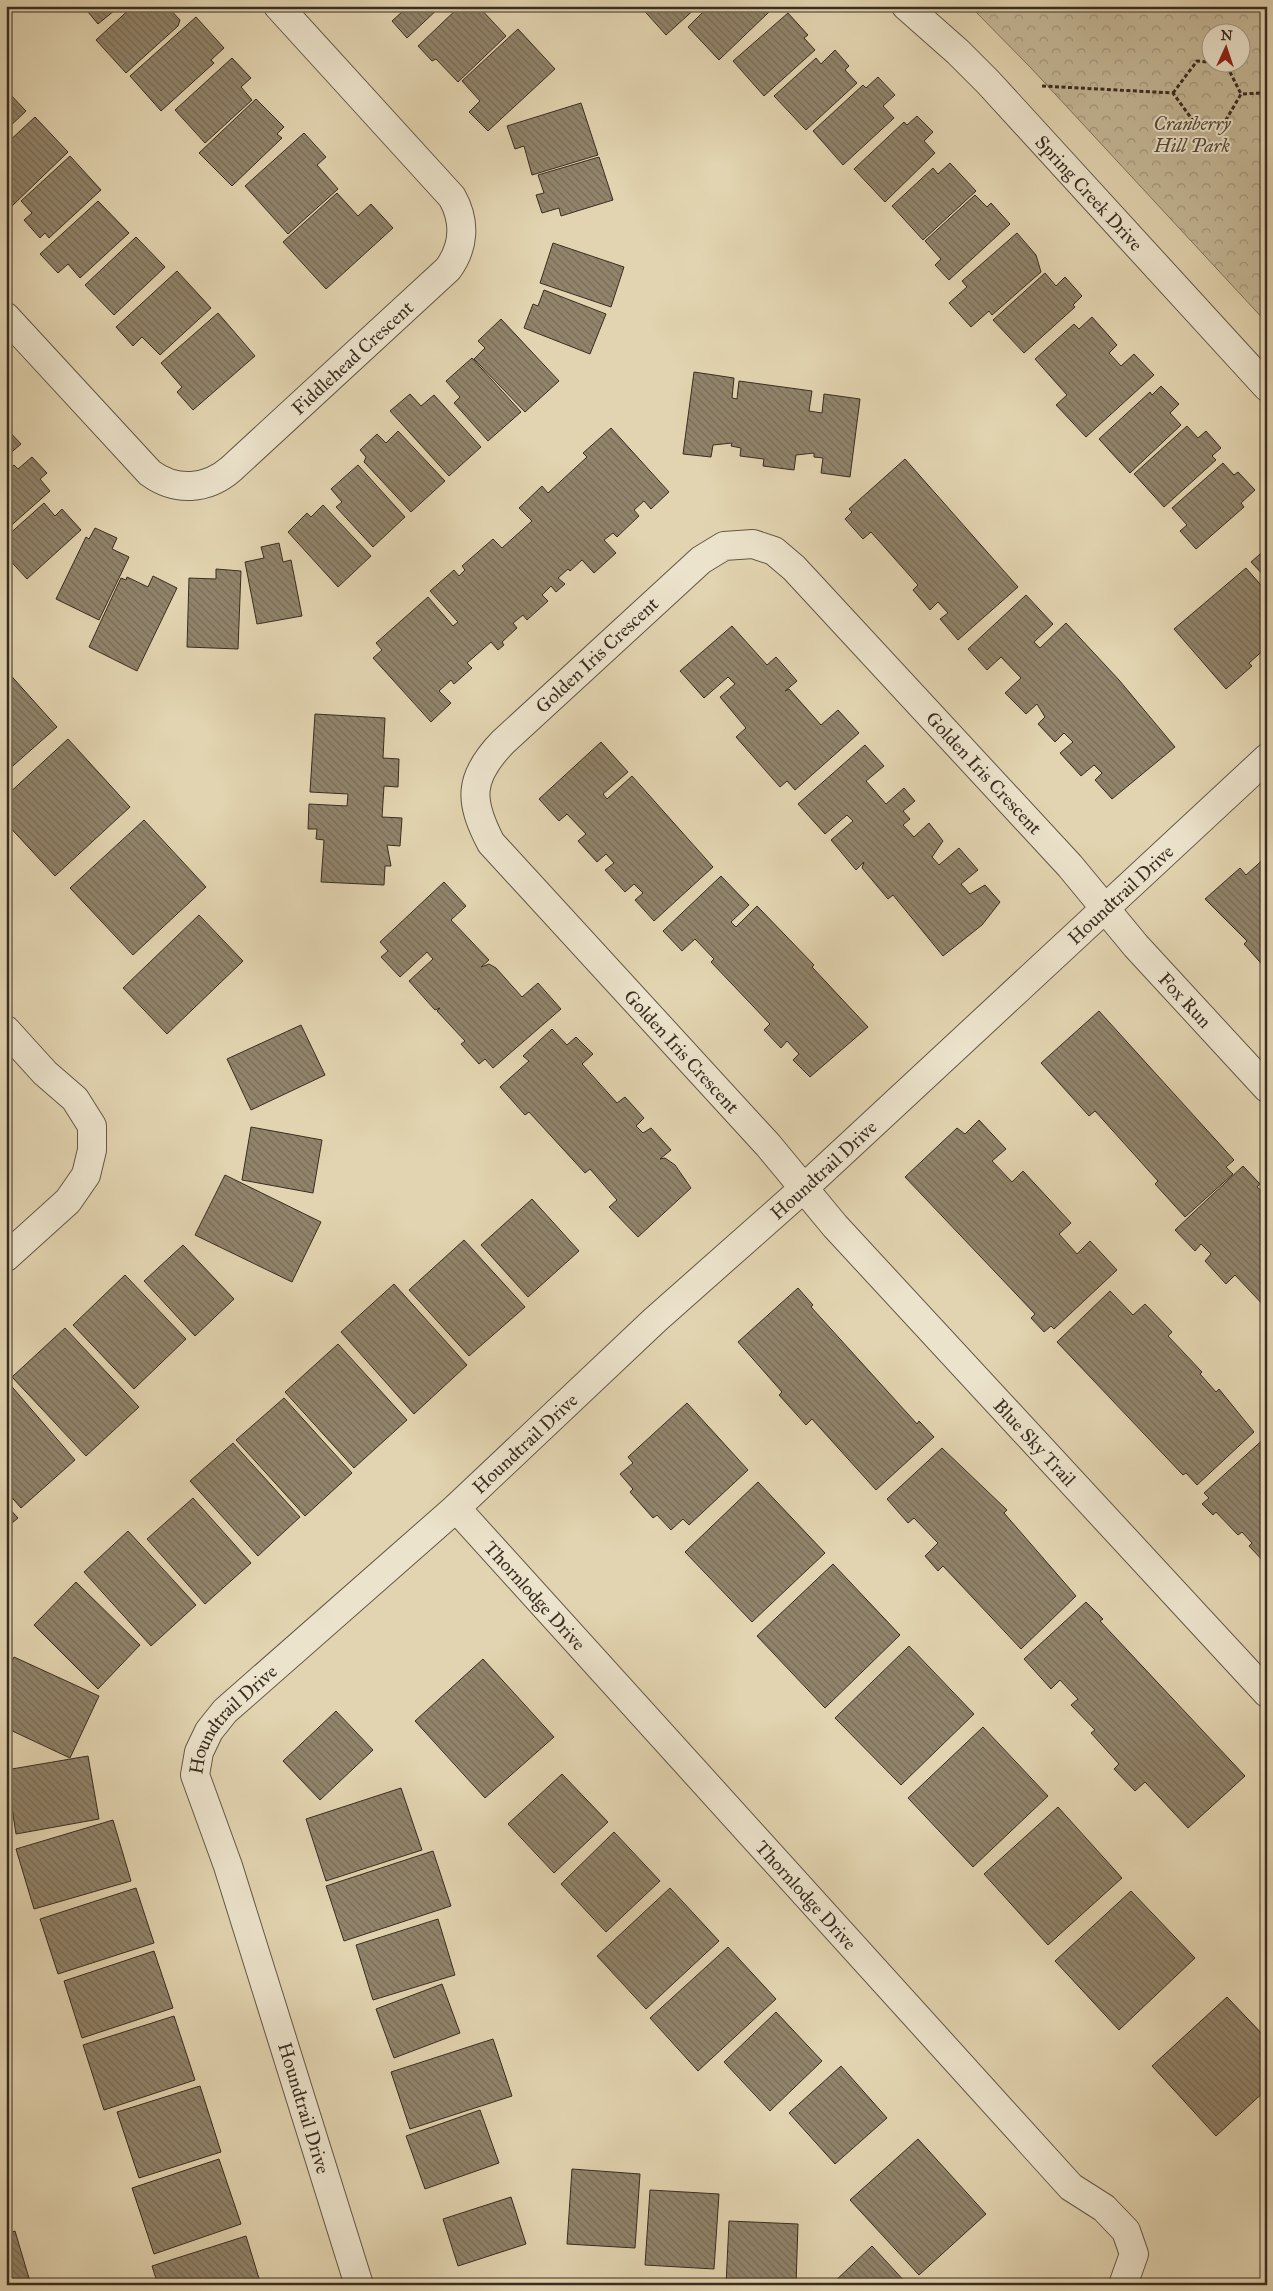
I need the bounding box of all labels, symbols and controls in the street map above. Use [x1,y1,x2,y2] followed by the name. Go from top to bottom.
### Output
[1200,22,1250,72] north arrow
[1220,27,1233,44] text: N
[1153,112,1231,157] park label: Cranberry Hill Park
[1031,130,1148,255] street label: Spring Creek Drive
[286,295,418,419] street label: Fiddlehead Crescent
[531,592,663,718] street label: Golden Iris Crescent
[921,707,1047,839] street label: Golden Iris Crescent
[1063,839,1178,949] street label: Houndtrail Drive
[1154,967,1216,1033] street label: Fox Run
[619,985,745,1118] street label: Golden Iris Crescent
[765,1115,881,1224] street label: Houndtrail Drive
[467,1388,582,1498] street label: Houndtrail Drive
[989,1394,1082,1491] street label: Blue Sky Trail
[480,1536,591,1655] street label: Thornlodge Drive
[184,1659,282,1776] street label: Houndtrail Drive
[751,1835,862,1954] street label: Thornlodge Drive
[273,2040,335,2177] street label: Houndtrail Drive

